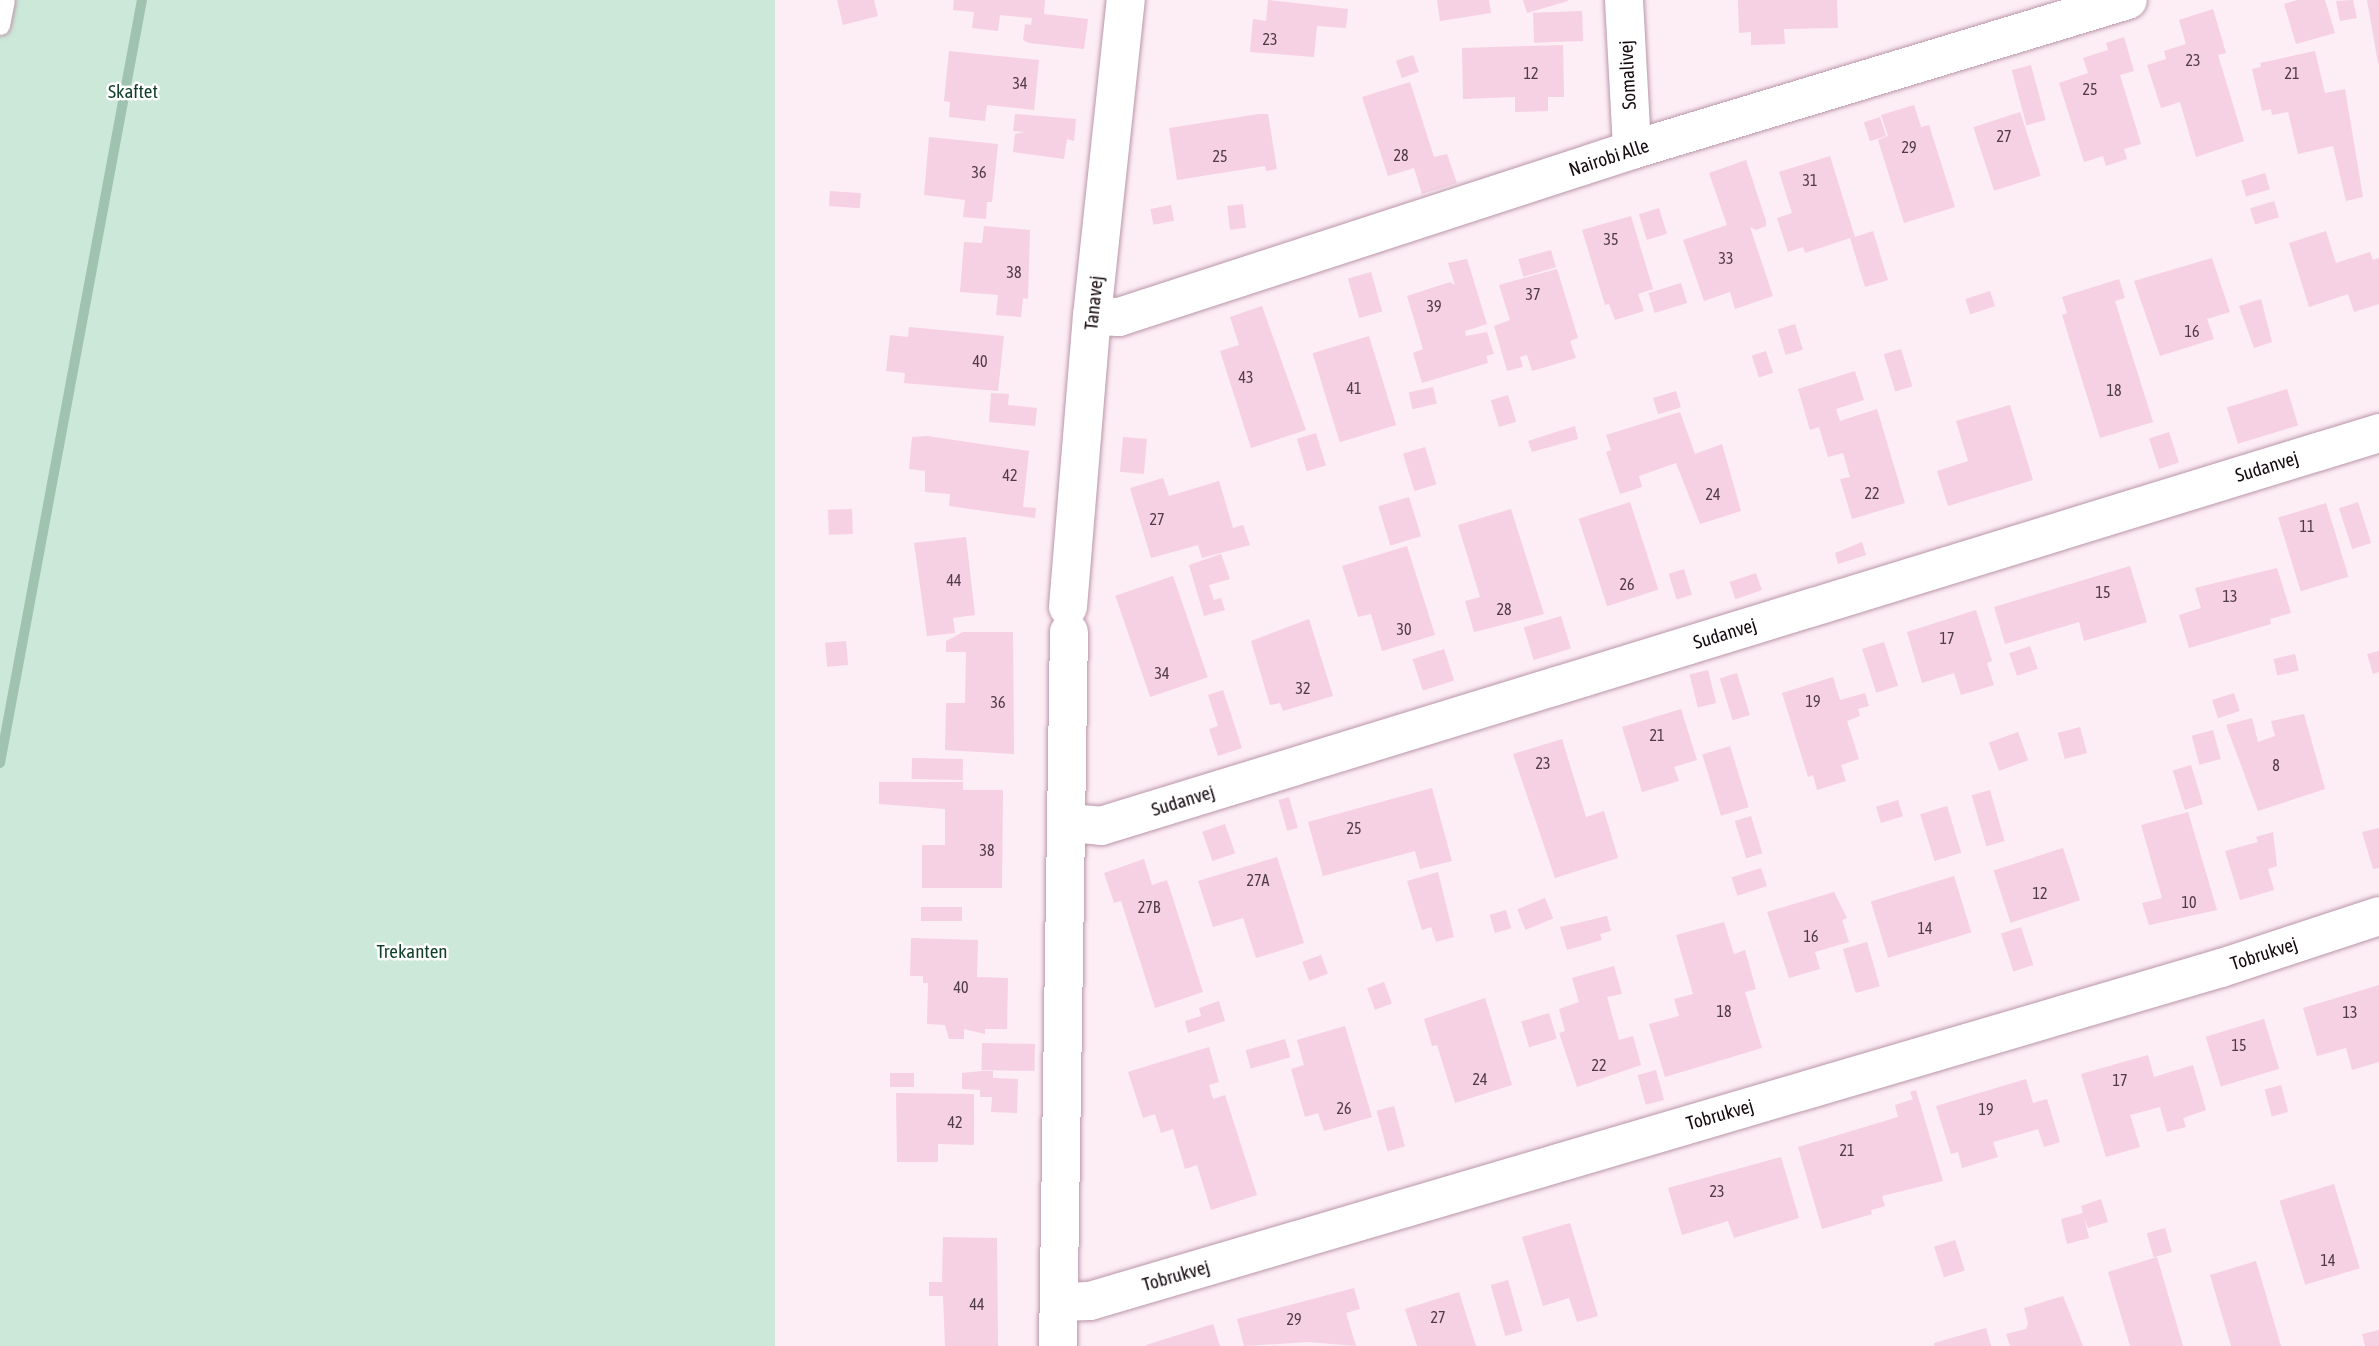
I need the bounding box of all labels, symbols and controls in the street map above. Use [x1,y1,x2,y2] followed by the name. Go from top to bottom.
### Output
[1262,29,1278,49] house number: 23
[1615,40,1641,110] street label: Somalivej
[2185,50,2201,70] house number: 23
[1523,63,1539,83] house number: 12
[2284,63,2300,83] house number: 21
[1012,73,1028,93] house number: 34
[2082,79,2098,99] house number: 25
[108,81,158,103] park label: Skaftet
[1996,126,2012,146] house number: 27
[1566,134,1652,182] street label: Nairobi Alle
[1901,137,1917,157] house number: 29
[1393,145,1409,165] house number: 28
[1212,146,1228,166] house number: 25
[971,162,987,182] house number: 36
[1802,170,1818,190] house number: 31
[1603,229,1619,249] house number: 35
[1718,248,1734,268] house number: 33
[1006,262,1022,282] house number: 38
[1080,275,1108,331] street label: Tanavej
[1525,284,1541,304] house number: 37
[1426,296,1442,316] house number: 39
[2184,321,2200,341] house number: 16
[972,351,988,371] house number: 40
[1238,367,1254,387] house number: 43
[1346,378,1362,398] house number: 41
[2106,380,2122,400] house number: 18
[2233,447,2301,487] street label: Sudanvej
[1002,465,1018,485] house number: 42
[1864,483,1880,503] house number: 22
[1705,484,1721,504] house number: 24
[1149,509,1165,529] house number: 27
[2299,516,2315,536] house number: 11
[946,570,962,590] house number: 44
[1619,574,1635,594] house number: 26
[2095,582,2111,602] house number: 15
[2222,586,2238,606] house number: 13
[1496,599,1512,619] house number: 28
[1691,614,1759,654] street label: Sudanvej
[1396,619,1412,639] house number: 30
[1939,628,1955,648] house number: 17
[1154,663,1170,683] house number: 34
[1295,678,1311,698] house number: 32
[1805,691,1821,711] house number: 19
[990,692,1006,712] house number: 36
[1649,725,1665,745] house number: 21
[1535,753,1551,773] house number: 23
[2272,755,2280,775] house number: 8
[1149,781,1217,821] street label: Sudanvej
[1346,818,1362,838] house number: 25
[979,840,995,860] house number: 38
[1247,870,1269,890] house number: 27A
[2032,883,2048,903] house number: 12
[2181,892,2197,912] house number: 10
[1138,897,1160,917] house number: 27B
[1917,918,1933,938] house number: 14
[1803,926,1819,946] house number: 16
[2228,933,2300,975] street label: Tobrukvej
[377,941,447,963] park label: Trekanten
[953,977,969,997] house number: 40
[1716,1001,1732,1021] house number: 18
[2342,1002,2358,1022] house number: 13
[2231,1035,2247,1055] house number: 15
[1591,1055,1607,1075] house number: 22
[1472,1069,1488,1089] house number: 24
[2112,1070,2128,1090] house number: 17
[1684,1095,1756,1135] street label: Tobrukvej
[1336,1098,1352,1118] house number: 26
[1978,1099,1994,1119] house number: 19
[947,1112,963,1132] house number: 42
[1839,1140,1855,1160] house number: 21
[1709,1181,1725,1201] house number: 23
[2320,1250,2336,1270] house number: 14
[1140,1256,1212,1296] street label: Tobrukvej
[969,1294,985,1314] house number: 44
[1430,1307,1446,1327] house number: 27
[1286,1309,1302,1329] house number: 29

